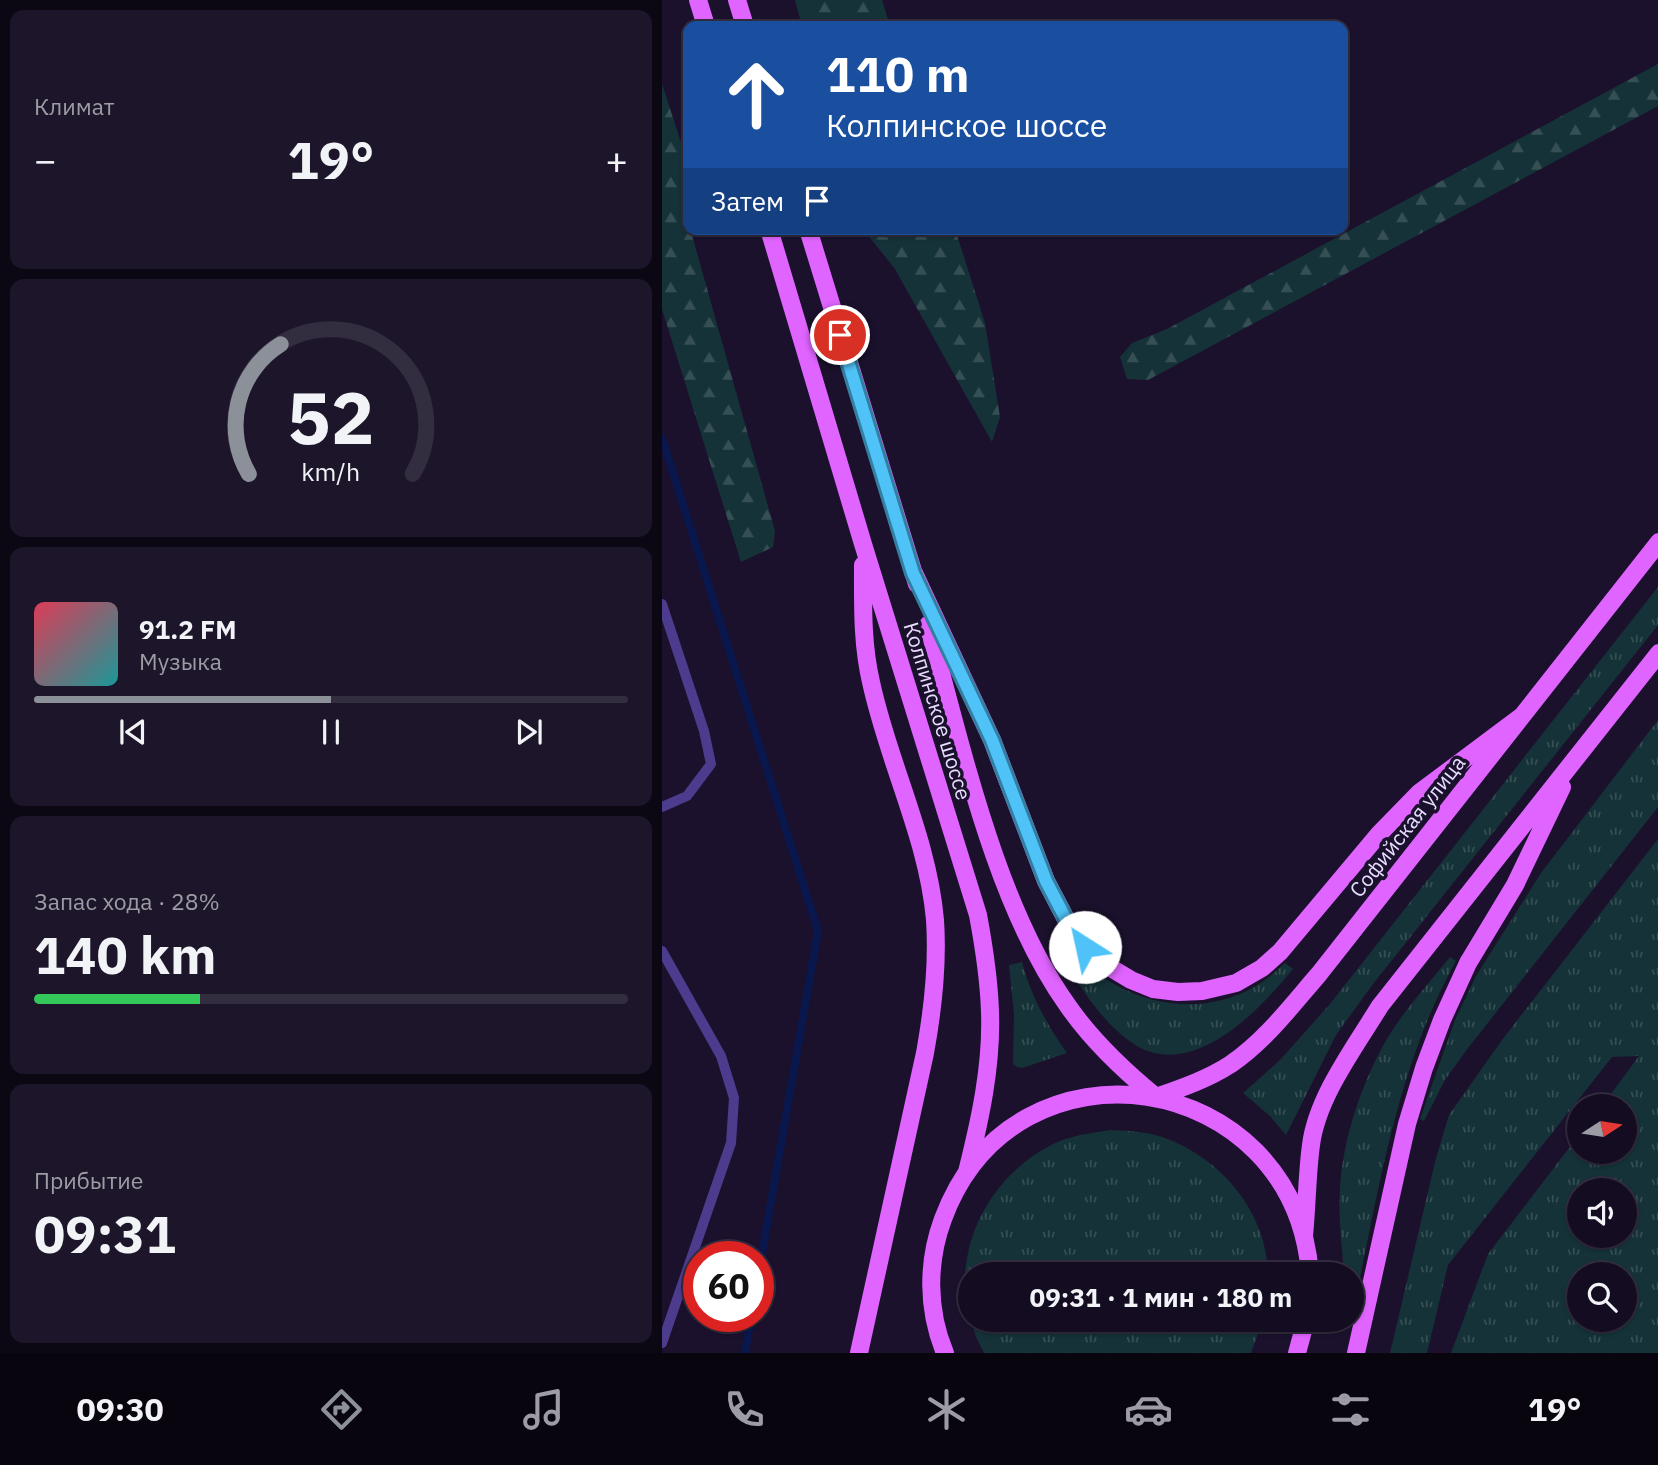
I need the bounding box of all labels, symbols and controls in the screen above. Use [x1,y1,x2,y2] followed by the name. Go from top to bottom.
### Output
[826,42,970,105] text: 110 m
[711,49,802,140] icon: ahead
[34,91,115,121] text: Климат
[826,104,1107,146] text: Колпинское шоссе
[288,126,374,193] text: 19°
[34,135,57,184] text: −
[605,135,628,184] text: +
[798,182,836,220] icon: arrive
[711,184,784,218] text: Затем
[810,305,870,365] pin
[821,316,859,354] icon: arrive
[287,369,375,464] text: 52
[302,455,360,488] text: km/h
[139,612,237,646] text: 91.2 FM
[898,619,978,803] street label: Колпинское шоссе
[139,646,222,676] text: Музыка
[114,713,152,751] icon: previous
[312,713,350,751] icon: pause
[510,713,548,751] icon: next
[1343,749,1471,903] street label: Софийская улица
[34,886,220,916] text: Запас хода · 28%
[1048,910,1122,984] position arrow
[34,921,216,988] text: 140 km
[1567,1094,1637,1164] north arrow
[1567,1094,1637,1332] map controls
[34,1165,143,1195] text: Прибытие
[1567,1178,1637,1248] button: sound
[34,1200,176,1267] text: 09:31
[683,1241,774,1332] speed limit sign: 60
[1567,1262,1637,1332] button: search
[1030,1280,1292,1314] text: 09:31 · 1 мин · 180 m
[317,1385,366,1434] icon: directions
[519,1385,568,1434] icon: music
[720,1385,769,1434] icon: phone
[922,1385,971,1434] icon: climate
[1124,1385,1173,1434] icon: car
[1326,1385,1375,1434] icon: filters
[76,1388,164,1430] text: 09:30
[1528,1388,1582,1430] text: 19°

